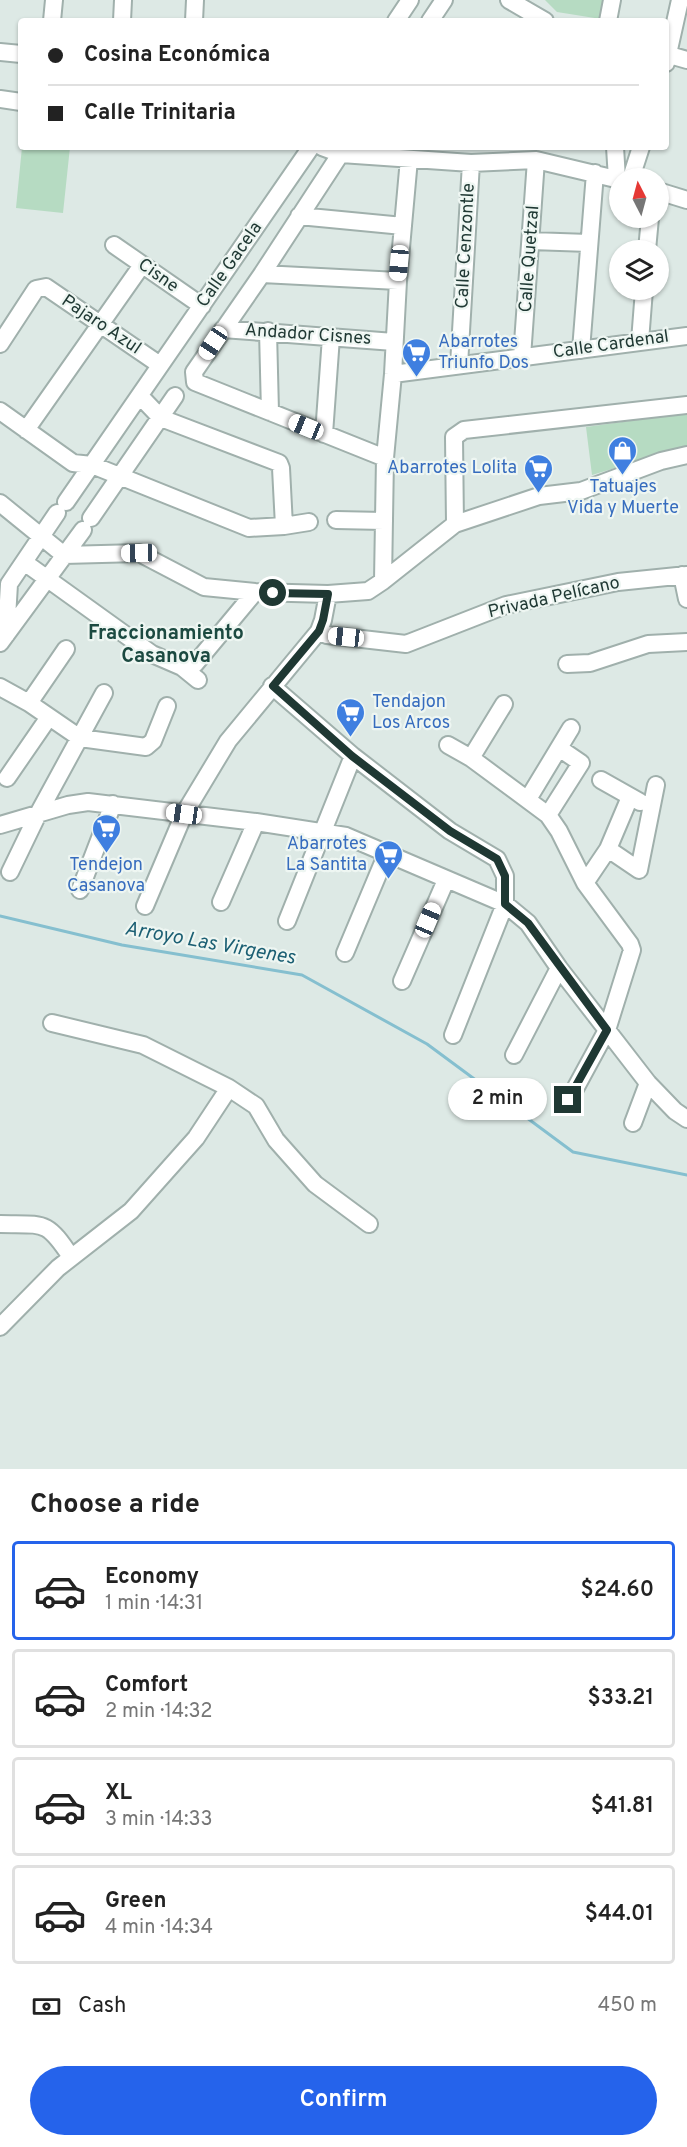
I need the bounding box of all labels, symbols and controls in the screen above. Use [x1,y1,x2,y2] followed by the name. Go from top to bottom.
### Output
[84,42,270,69] text: Cosina Económica
[84,100,236,127] text: Calle Trinitaria
[609,168,669,228] north arrow
[609,168,669,300] map controls
[451,183,481,309] street label: Calle Cenzontle
[515,205,545,313] street label: Calle Quetzal
[192,218,268,312] street label: Calle Gacela
[609,240,669,300] button: layers
[388,244,410,282] car
[133,254,183,298] street label: Cisne
[57,290,145,360] street label: Pajaro Azul
[244,319,372,351] street label: Andador Cisnes
[195,323,231,363] car
[552,325,670,365] street label: Calle Cardenal
[438,331,529,375] place label: Abarrotes Triunfo Dos
[401,336,433,378] supermarket icon: Abarrotes Triunfo Dos
[286,412,326,442] car
[607,434,639,476] shop icon: Tatuajes Vida y Muerte
[522,452,554,494] supermarket icon: Abarrotes Lolita
[387,457,517,480] place label: Abarrotes Lolita
[567,476,679,520] place label: Tatuajes Vida y Muerte
[121,544,157,562] car
[486,572,622,624] street label: Privada Pelícano
[259,579,286,606] route start
[88,621,244,670] district label: Fraccionamiento Casanova
[327,626,365,648] car
[372,691,450,735] place label: Tendajon Los Arcos
[335,696,367,738] supermarket icon: Tendajon Los Arcos
[165,803,203,825] car
[90,812,122,854] supermarket icon: Tendejon Casanova
[286,833,367,877] place label: Abarrotes La Santita
[372,838,404,880] supermarket icon: Abarrotes La Santita
[67,854,145,898] place label: Tendejon Casanova
[413,900,443,940] car
[123,916,298,972] water label: Arroyo Las Virgenes
[448,1079,547,1121] callout: 2 min
[472,1086,523,1112] text: 2 min
[554,1086,581,1113] route end
[30,1488,200,1522] text: Choose a ride
[33,1564,87,1618] icon: car
[105,1564,199,1591] text: Economy
[581,1577,654,1604] text: $24.60
[105,1591,203,1617] text: 1 min · 14:31
[33,1672,87,1726] icon: car
[105,1672,188,1699] text: Comfort
[588,1685,654,1712] text: $33.21
[105,1699,212,1725] text: 2 min · 14:32
[33,1780,87,1834] icon: car
[105,1780,132,1807] text: XL
[591,1793,654,1820] text: $41.81
[105,1807,212,1833] text: 3 min · 14:33
[33,1888,87,1942] icon: car
[105,1888,167,1915] text: Green
[585,1901,654,1928] text: $44.01
[105,1915,213,1941] text: 4 min · 14:34
[30,1990,63,2023] icon: cash
[78,1993,127,2020] text: Cash
[598,1993,657,2019] text: 450 m
[30,2066,657,2135] button: Confirm

